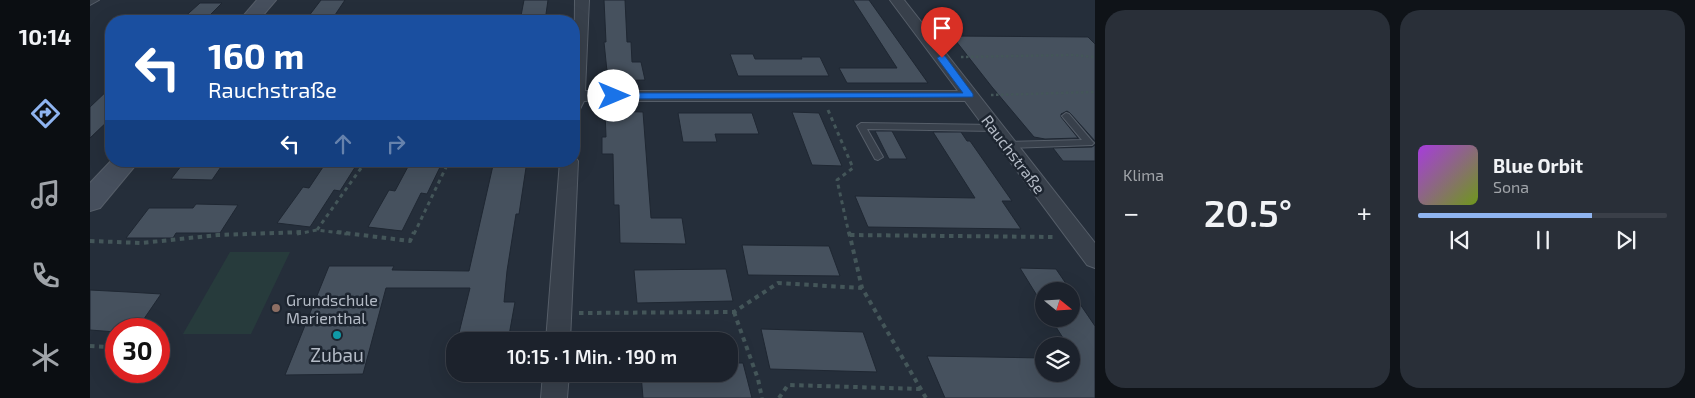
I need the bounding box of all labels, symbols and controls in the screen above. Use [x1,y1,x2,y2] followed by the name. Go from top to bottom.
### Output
[921,7,963,58] pin
[928,14,956,42] icon: arrive
[19,23,71,49] text: 10:14
[208,34,304,76] text: 160 m
[125,35,190,100] icon: left
[587,69,639,121] position arrow
[208,76,337,102] text: Rauchstraße
[28,96,63,131] icon: directions
[978,111,1050,197] street label: Rauchstraße
[276,130,304,158] icon: left
[329,130,357,158] icon: ahead
[382,130,410,158] icon: right
[1493,154,1583,177] text: Blue Orbit
[1123,165,1164,184] text: Klima
[28,177,63,212] icon: music
[1493,177,1529,196] text: Sona
[1204,189,1292,235] text: 20.5°
[1123,195,1139,229] text: −
[1357,195,1372,229] text: +
[1446,226,1474,254] icon: previous
[1529,226,1557,254] icon: pause
[1612,226,1640,254] icon: next
[28,258,63,293] icon: phone
[1035,282,1080,328] north arrow
[1035,282,1080,382] map controls
[286,290,378,327] place label: Grundschule Marienthal
[270,302,282,314] marker: Grundschule Marienthal
[105,318,170,383] speed limit sign: 30
[331,329,343,341] marker: Zubau
[1035,337,1080,382] button: layers
[28,340,63,375] icon: climate
[310,343,364,366] place label: Zubau
[507,345,677,368] text: 10:15 · 1 Min. · 190 m

